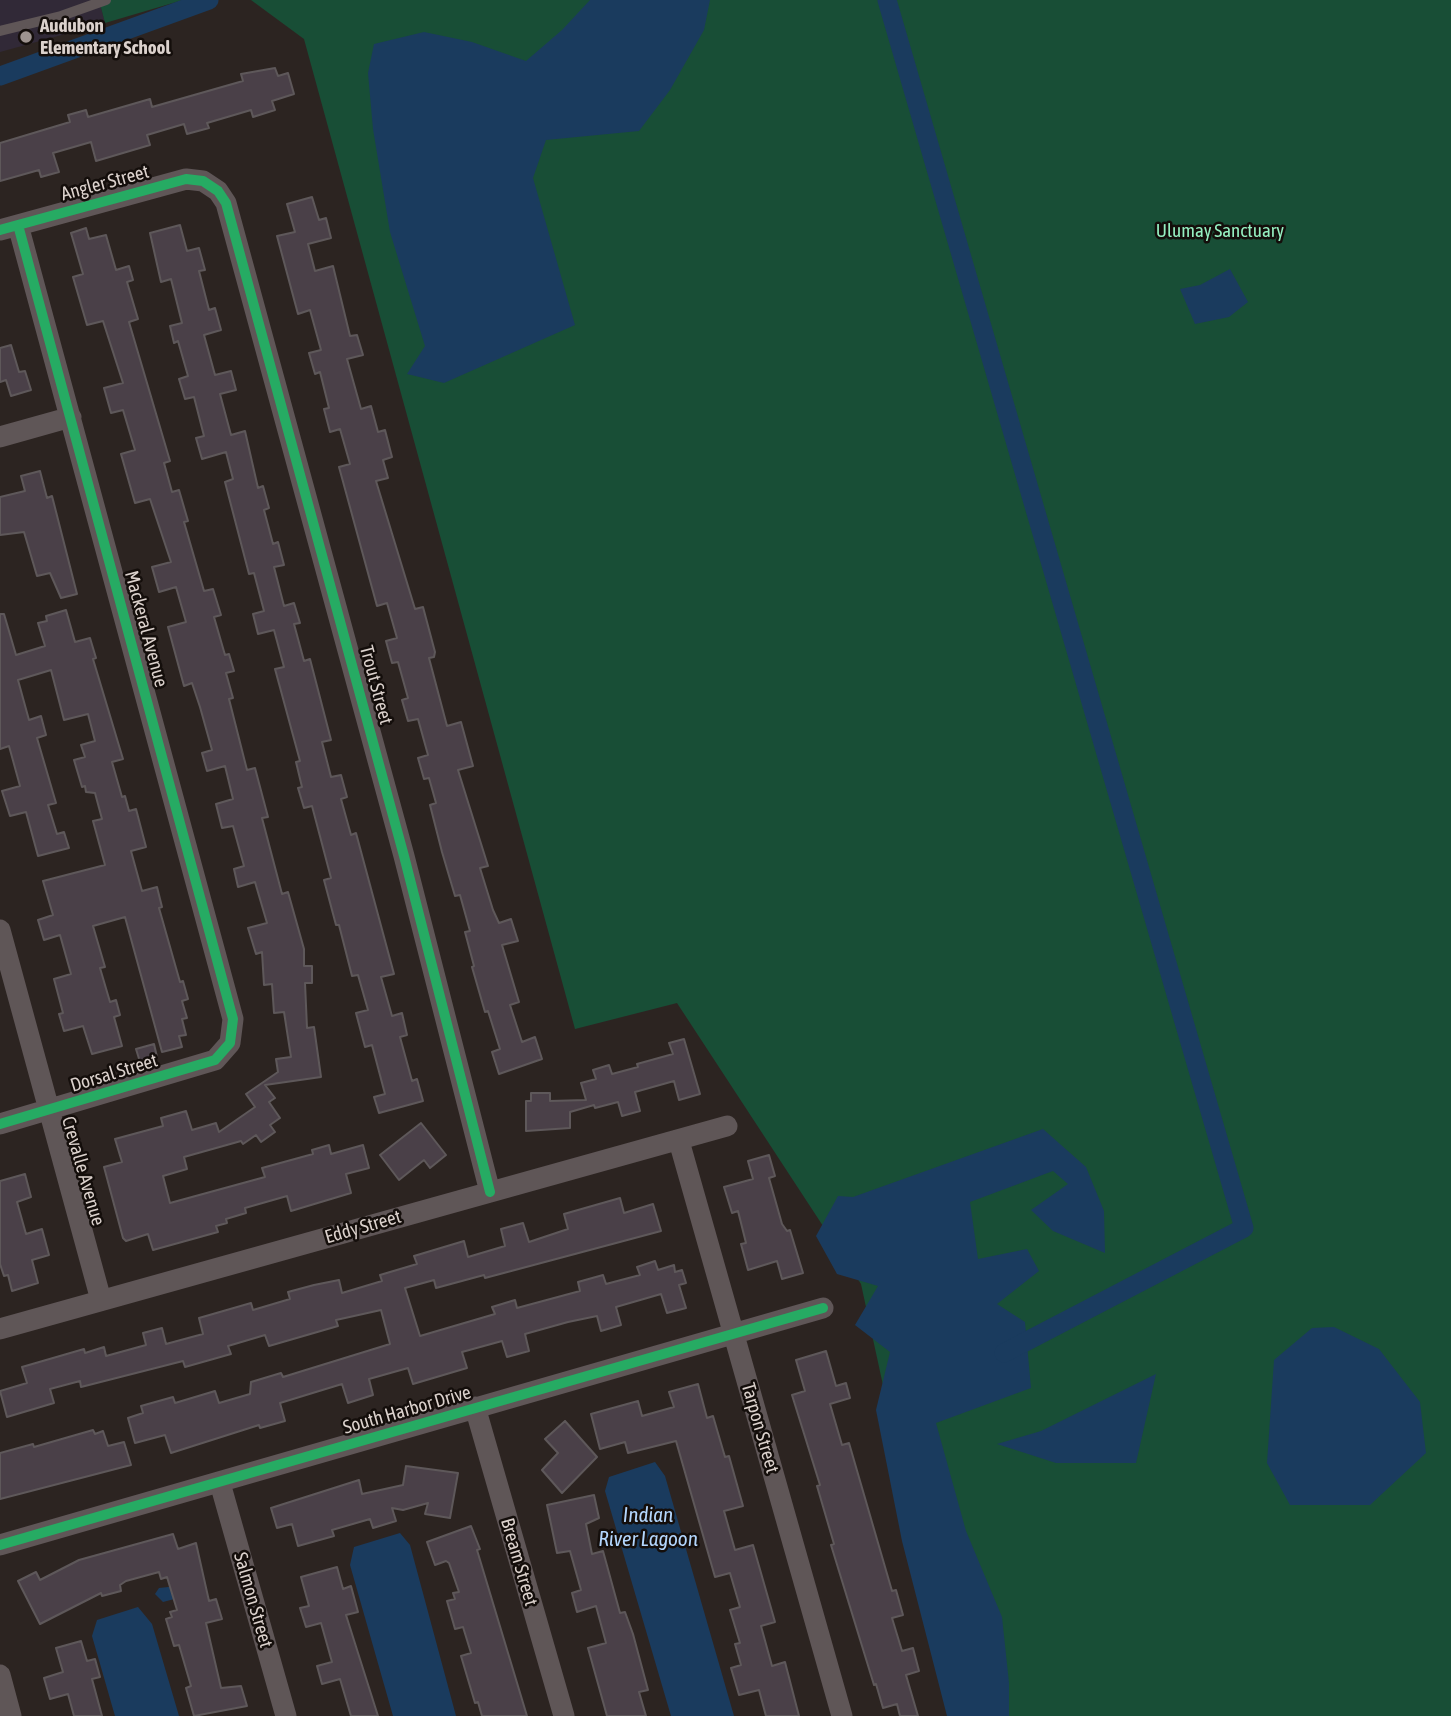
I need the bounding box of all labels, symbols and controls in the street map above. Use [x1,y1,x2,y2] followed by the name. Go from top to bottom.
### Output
[40,15,171,59] place label: Audubon Elementary School
[18,29,34,45] marker: Audubon Elementary School
[59,160,151,206] street label: Angler Street
[1156,220,1284,242] park label: Ulumay Sanctuary
[120,568,172,690] street label: Mackeral Avenue
[355,643,397,727] street label: Trout Street
[68,1049,160,1097] street label: Dorsal Street
[57,1114,109,1228] street label: Crevalle Avenue
[322,1205,404,1249] street label: Eddy Street
[736,1380,784,1476] street label: Tarpon Street
[340,1381,474,1439] street label: South Harbor Drive
[598,1502,698,1552] water label: Indian River Lagoon
[496,1516,542,1608] street label: Bream Street
[229,1550,277,1650] street label: Salmon Street

